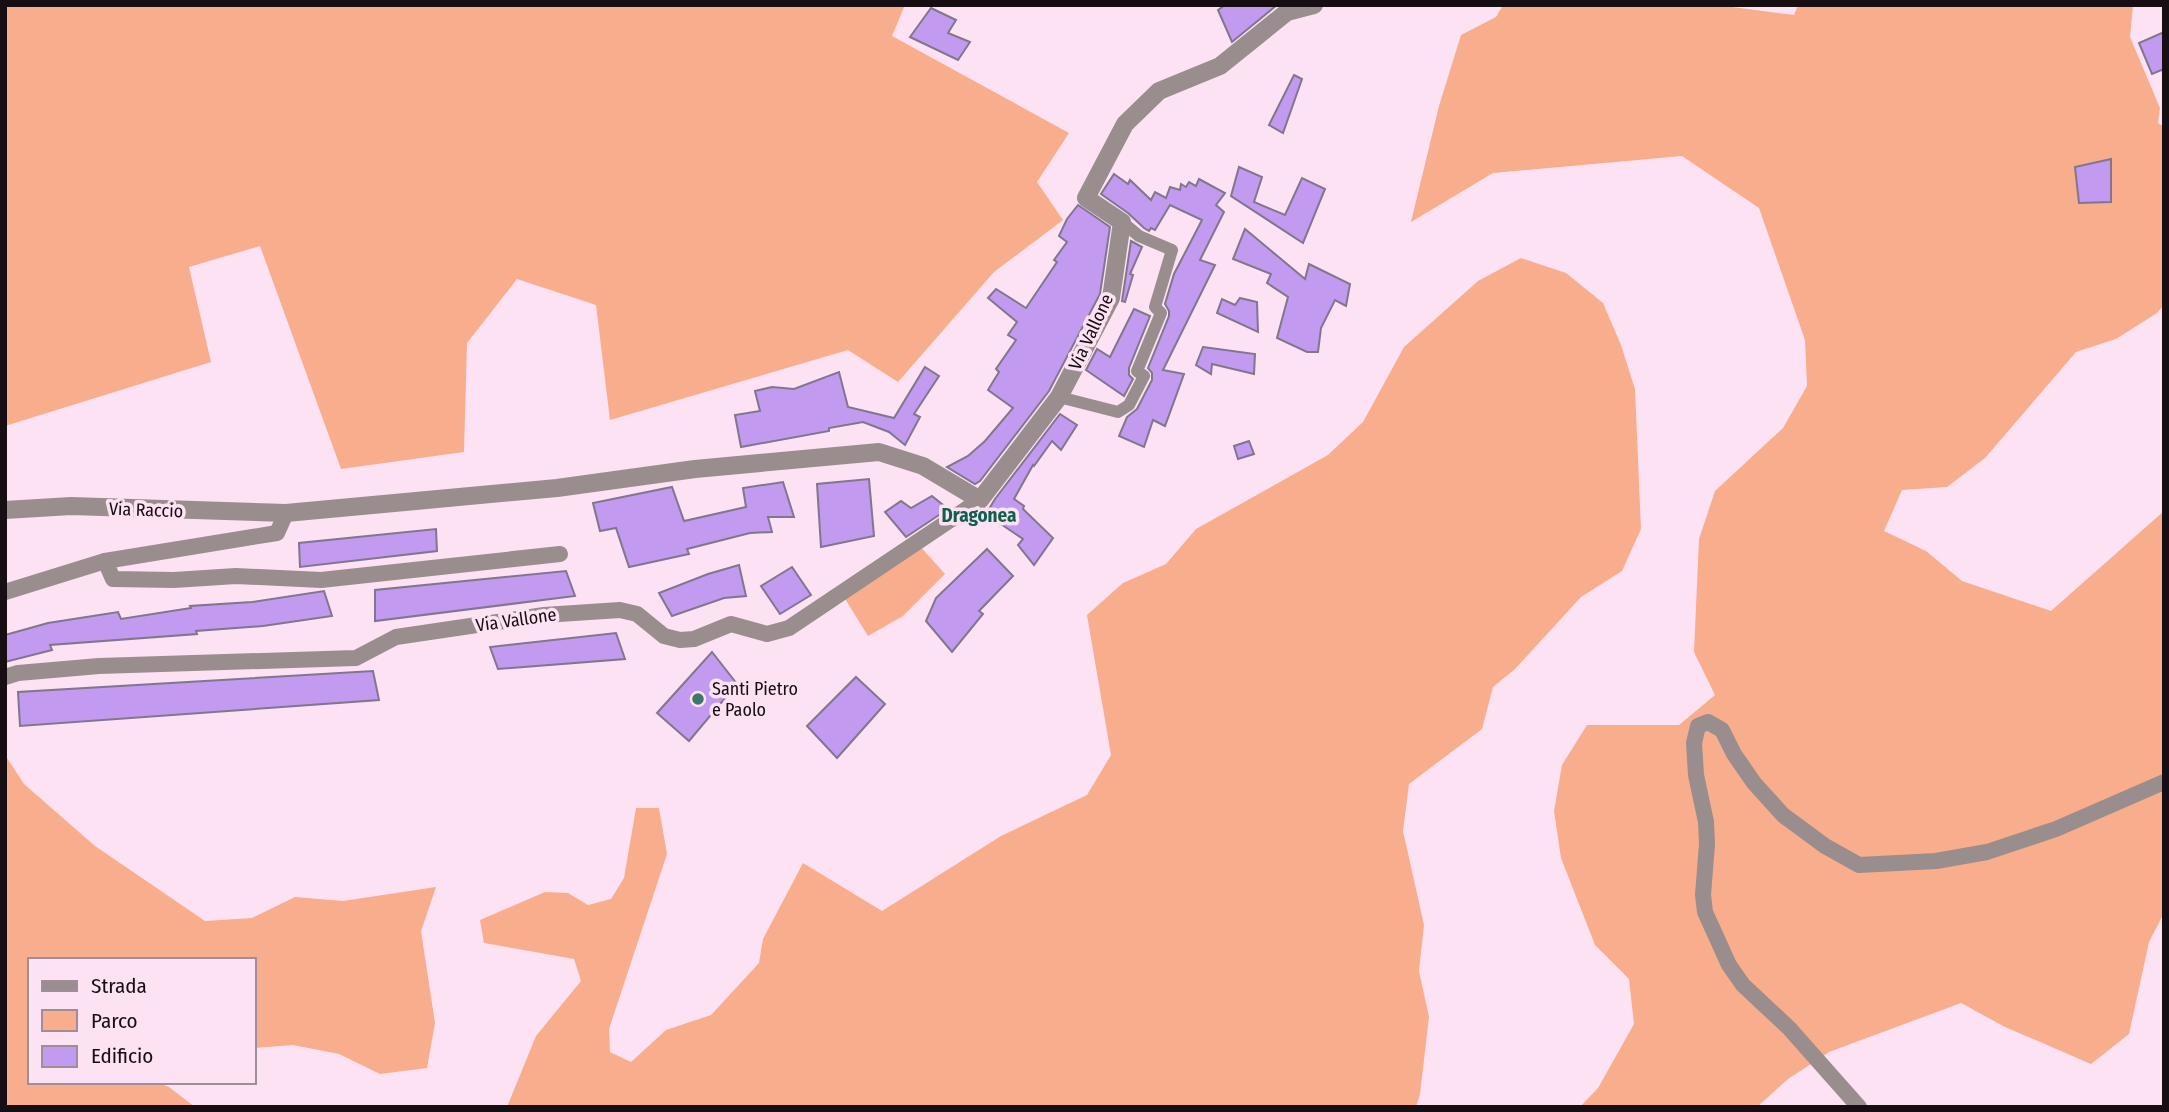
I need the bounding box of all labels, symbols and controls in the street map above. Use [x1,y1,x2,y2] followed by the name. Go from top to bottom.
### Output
[1064,291,1118,373] street label: Via Vallone
[108,498,184,522] street label: Via Raccio
[941,504,1017,527] district label: Dragonea
[474,603,558,637] street label: Via Vallone
[712,678,798,721] place label: Santi Pietro e Paolo
[690,691,706,707] marker: Santi Pietro e Paolo
[28,958,256,1084] legend
[91,973,147,999] text: Strada
[91,1008,138,1034] text: Parco
[91,1043,153,1069] text: Edificio

